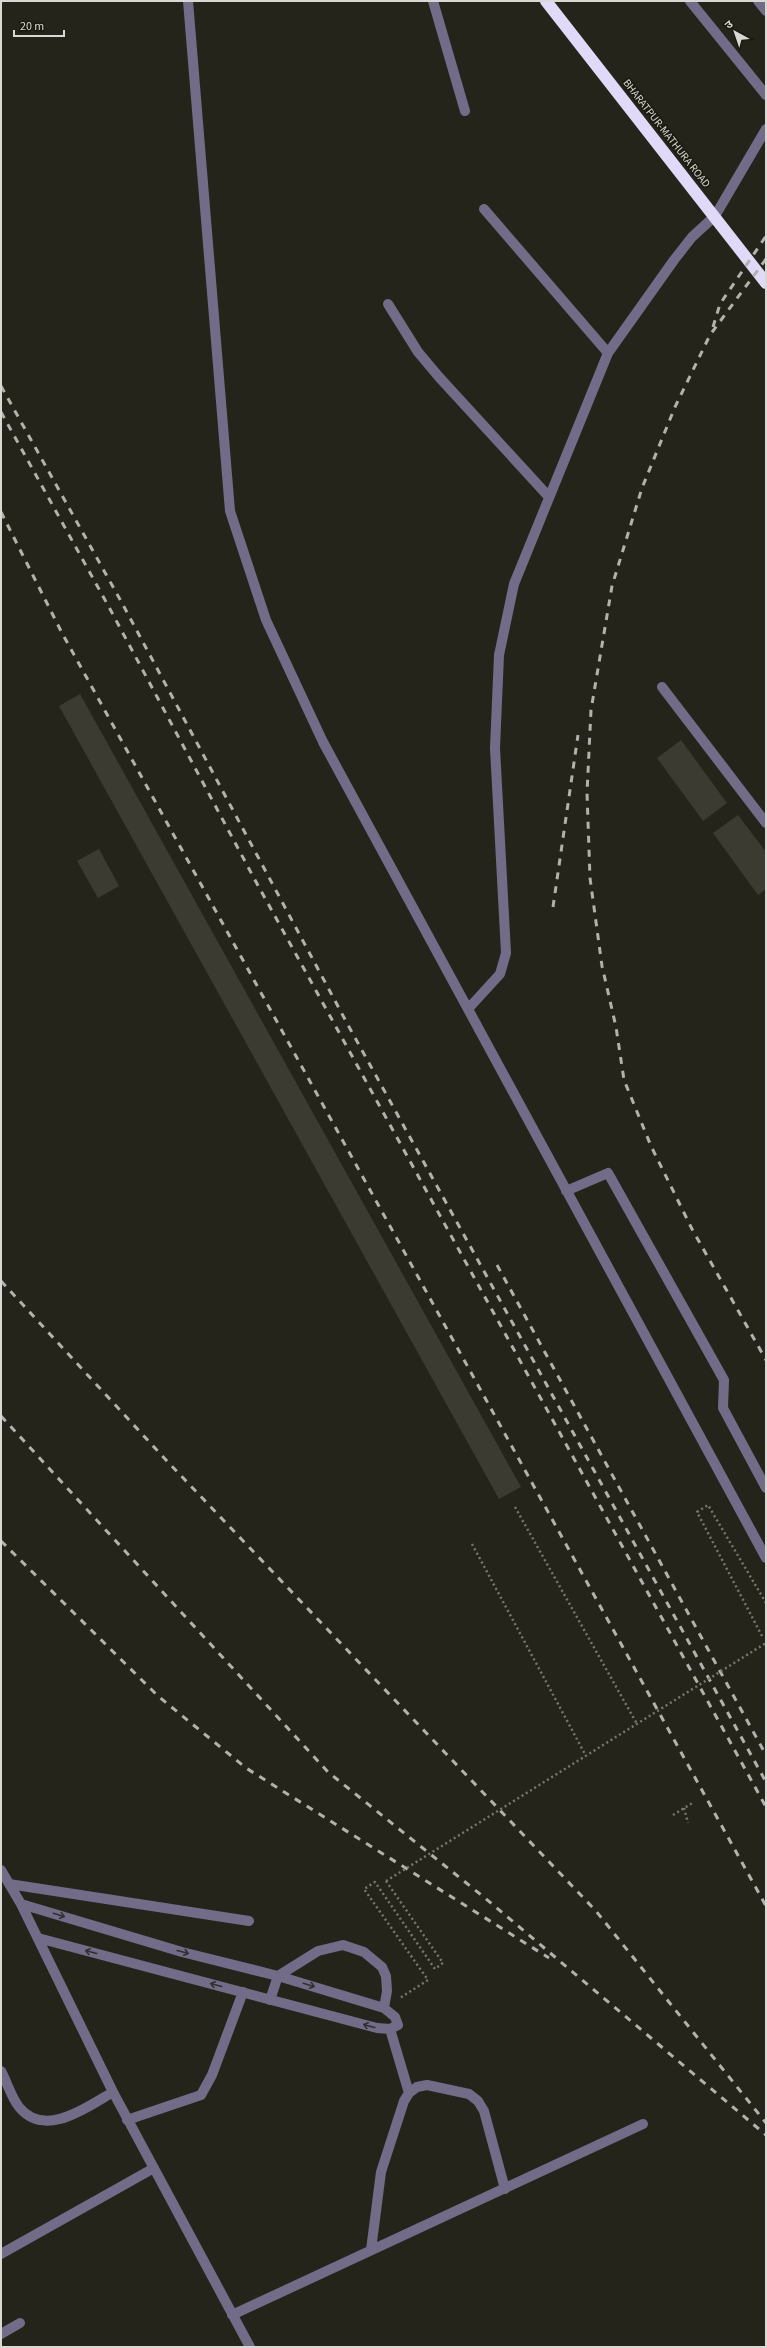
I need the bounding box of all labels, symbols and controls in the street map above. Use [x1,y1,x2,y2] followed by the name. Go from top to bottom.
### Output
[14,12,64,38] scale bar
[715,12,755,52] north arrow
[722,17,737,33] text: उ
[20,18,44,35] text: 20 m
[619,76,714,191] street label: BHARATPUR-MATHURA ROAD
[52,1912,65,1919] one-way arrow
[84,1948,97,1955] one-way arrow
[176,1949,189,1956] one-way arrow
[210,1981,223,1989] one-way arrow
[302,1982,315,1989] one-way arrow
[363,2022,376,2029] one-way arrow

